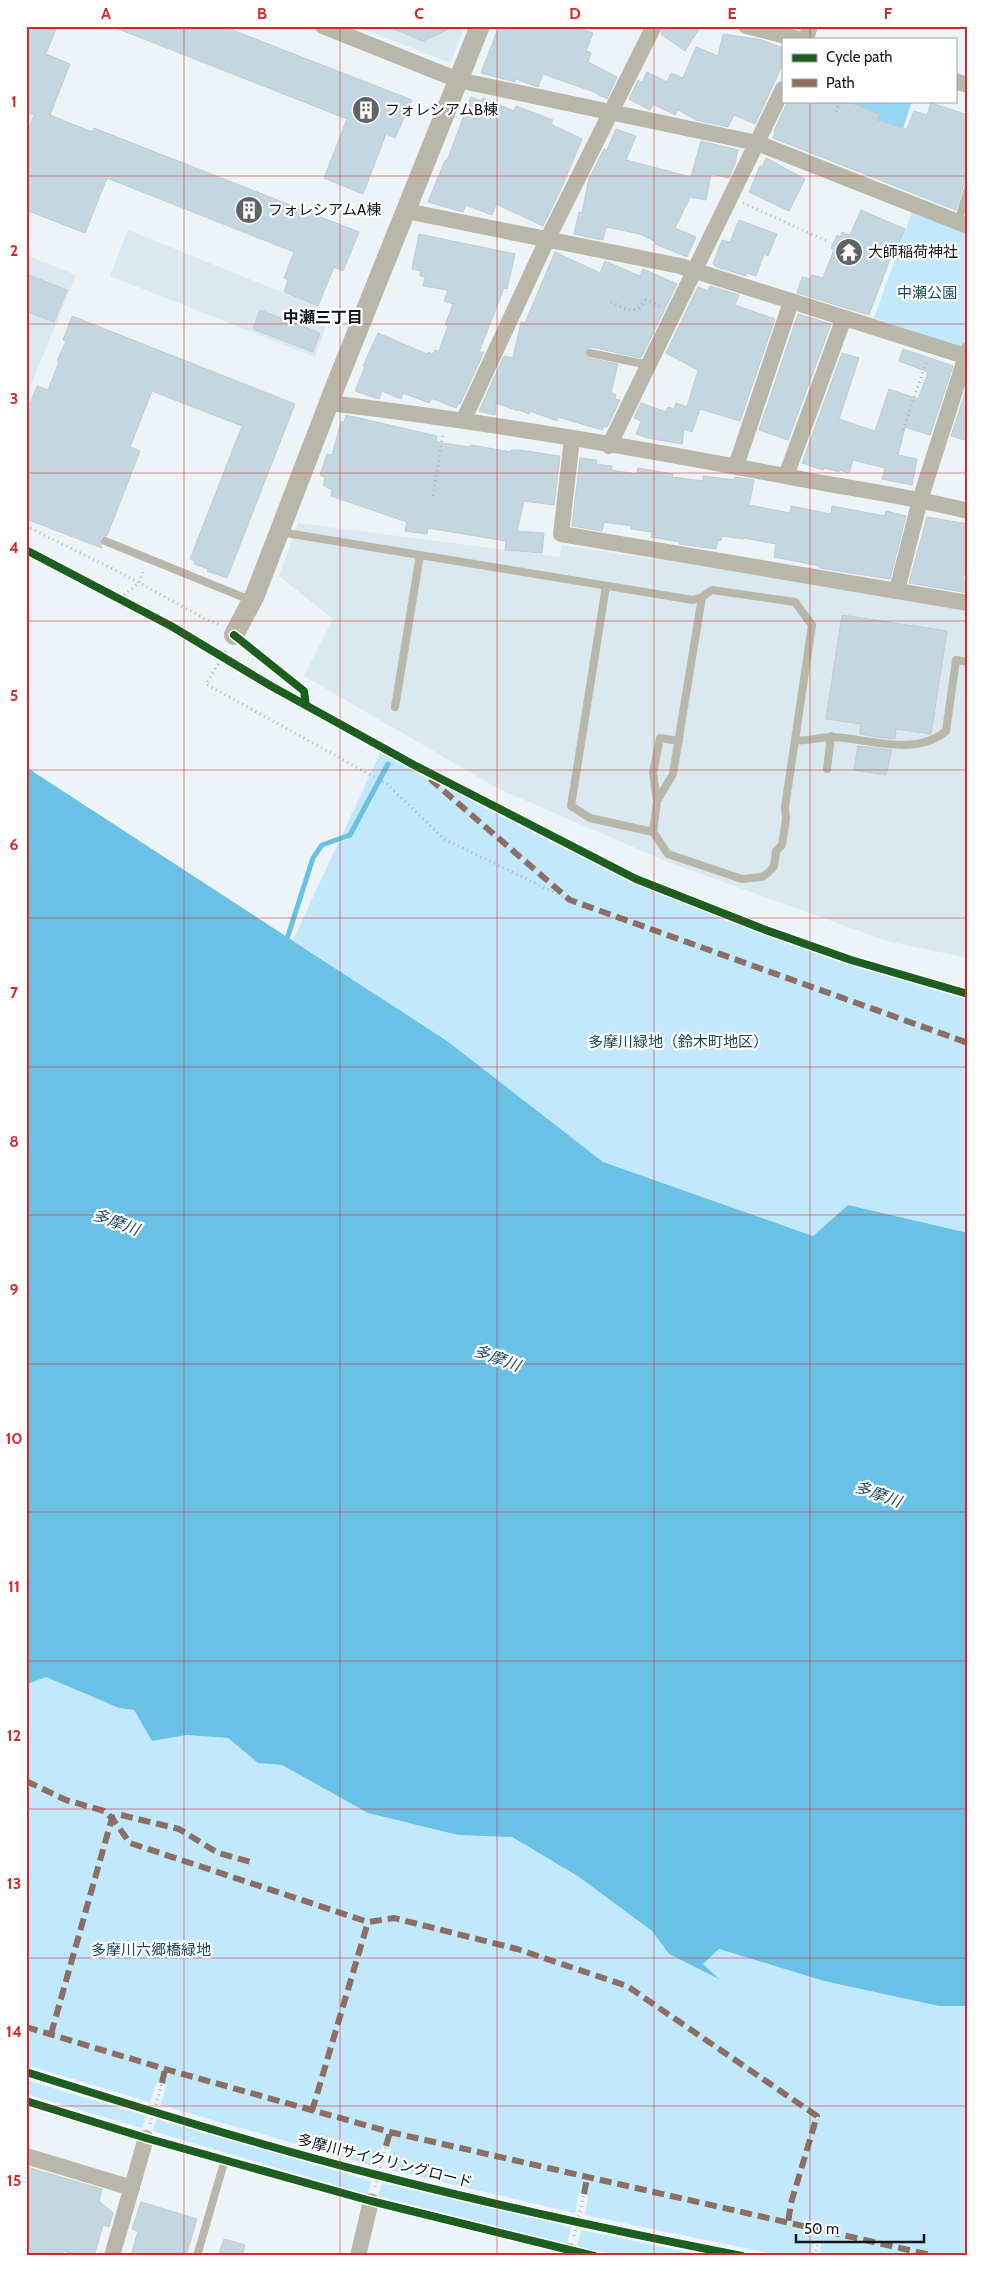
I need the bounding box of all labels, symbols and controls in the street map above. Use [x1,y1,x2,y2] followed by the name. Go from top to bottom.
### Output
[101,4,111,23] text: A
[257,4,267,23] text: B
[414,4,424,23] text: C
[569,4,581,23] text: D
[727,4,737,23] text: E
[884,4,893,23] text: F
[782,38,956,102] legend
[826,48,892,66] text: Cycle path
[826,74,855,92] text: Path
[11,92,17,111] text: 1
[351,95,381,125] building icon: フォレシアムB棟
[385,101,498,119] place label: フォレシアムB棟
[234,195,264,225] building icon: フォレシアムA棟
[268,201,381,219] place label: フォレシアムA棟
[834,237,864,267] temple icon: 大師稲荷神社
[10,241,18,260] text: 2
[868,243,958,261] place label: 大師稲荷神社
[897,284,957,302] park label: 中瀬公園
[283,308,363,327] district label: 中瀬三丁目
[10,389,18,408] text: 3
[9,538,19,557] text: 4
[10,686,18,705] text: 5
[10,835,19,854] text: 6
[10,983,19,1002] text: 7
[588,1033,768,1051] park label: 多摩川緑地（鈴木町地区）
[9,1132,19,1151] text: 8
[90,1205,144,1240] water label: 多摩川
[10,1280,19,1299] text: 9
[471,1341,525,1376] water label: 多摩川
[5,1429,23,1448] text: 10
[852,1477,906,1512] water label: 多摩川
[8,1577,20,1596] text: 11
[7,1726,21,1745] text: 12
[7,1874,21,1893] text: 13
[91,1941,211,1959] park label: 多摩川六郷橋緑地
[6,2022,22,2041] text: 14
[296,2131,474,2191] street label: 多摩川サイクリングロード
[7,2171,21,2190] text: 15
[796,2212,924,2244] scale bar
[804,2220,839,2238] text: 50 m

